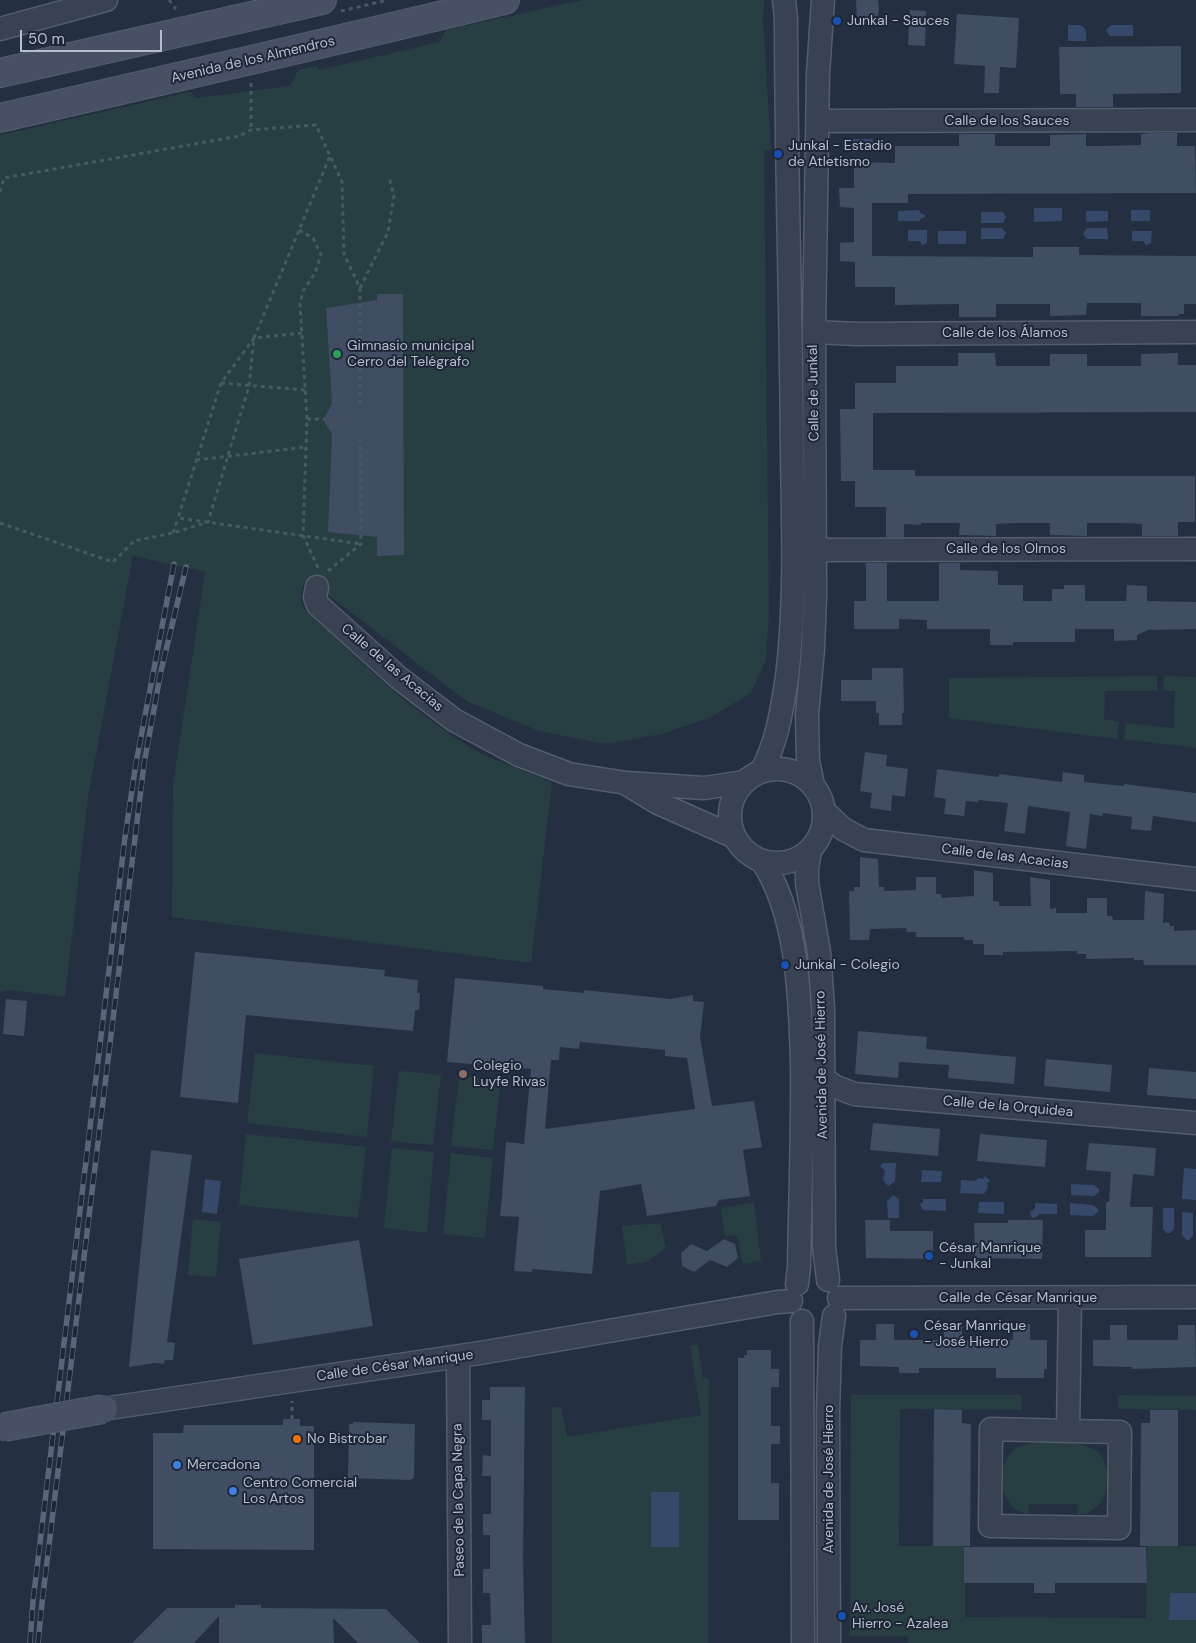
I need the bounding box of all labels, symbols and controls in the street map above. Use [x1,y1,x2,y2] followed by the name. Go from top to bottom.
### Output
[847,13,950,29] place label: Junkal - Sauces
[831,15,843,27] marker: Junkal - Sauces
[22,20,165,52] scale bar
[28,29,65,49] text: 50 m
[169,33,337,87] street label: Avenida de los Almendros
[945,113,1069,129] street label: Calle de los Sauces
[788,138,892,170] place label: Junkal - Estadio de Atletismo
[772,148,784,160] marker: Junkal - Estadio de Atletismo
[942,325,1068,341] street label: Calle de los Álamos
[347,338,474,371] place label: Gimnasio municipal Cerro del Telégrafo
[805,344,823,442] street label: Calle de Junkal
[331,348,343,360] marker: Gimnasio municipal Cerro del Telégrafo
[946,541,1066,557] street label: Calle de los Olmos
[338,620,446,716] street label: Calle de las Acacias
[940,841,1070,873] street label: Calle de las Acacias
[795,957,900,973] place label: Junkal - Colegio
[779,959,791,971] marker: Junkal - Colegio
[812,990,832,1140] street label: Avenida de José Hierro
[473,1058,546,1090] place label: Colegio Luyfe Rivas
[457,1068,469,1080] marker: Colegio Luyfe Rivas
[942,1093,1074,1121] street label: Calle de la Orquidea
[939,1240,1041,1272] place label: César Manrique - Junkal
[923,1250,935,1262] marker: César Manrique - Junkal
[939,1290,1097,1306] street label: Calle de César Manrique
[924,1318,1026,1350] place label: César Manrique - José Hierro
[908,1328,920,1340] marker: César Manrique - José Hierro
[315,1347,475,1385] street label: Calle de César Manrique
[821,1405,837,1553] street label: Avenida de José Hierro
[449,1423,469,1577] street label: Paseo de la Capa Negra
[307,1431,387,1447] place label: No Bistrobar
[291,1433,303,1445] marker: No Bistrobar
[187,1457,260,1473] place label: Mercadona
[171,1459,183,1471] marker: Mercadona
[243,1475,357,1508] place label: Centro Comercial Los Artos
[227,1485,239,1497] marker: Centro Comercial Los Artos
[852,1600,948,1632] place label: Av. José Hierro - Azalea
[836,1610,848,1622] marker: Av. José Hierro - Azalea

